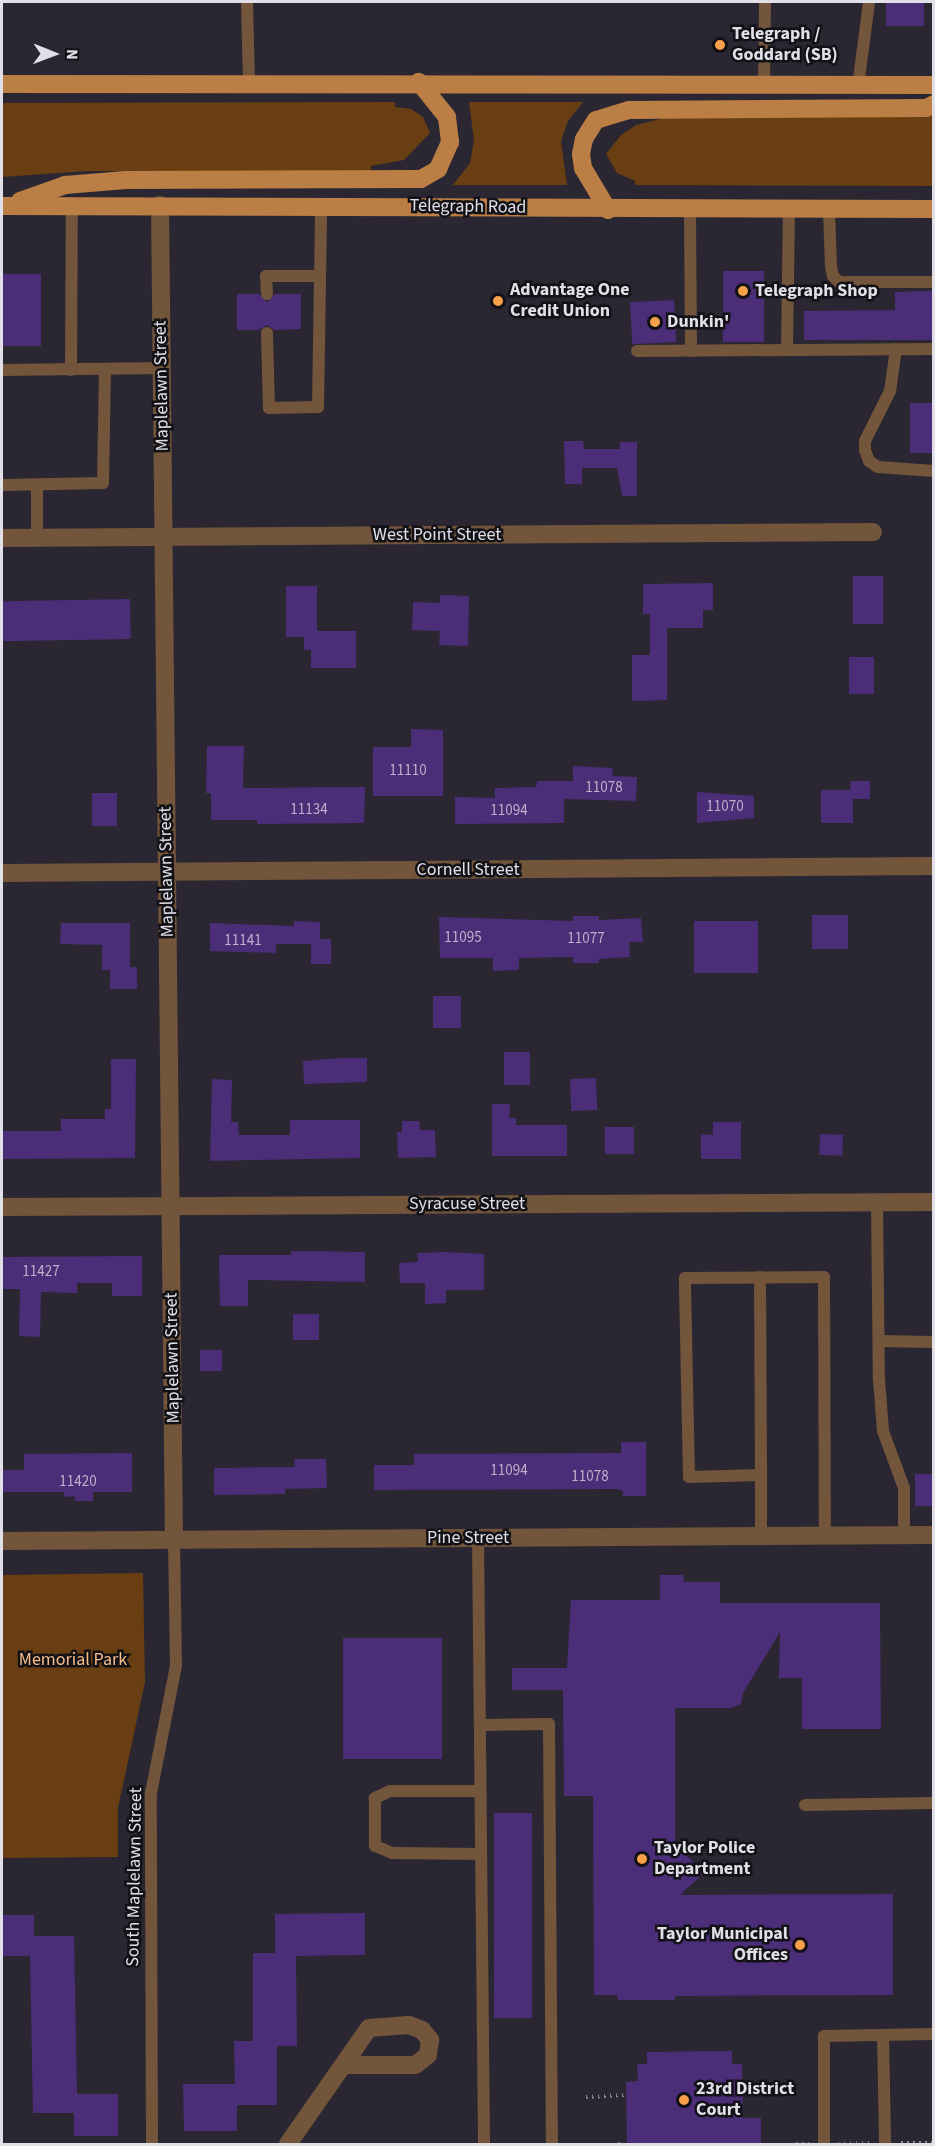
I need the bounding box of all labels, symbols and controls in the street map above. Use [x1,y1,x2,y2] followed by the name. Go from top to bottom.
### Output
[24,24,84,84] north arrow
[732,24,838,66] place label: Telegraph / Goddard (SB)
[713,38,727,52] marker: Telegraph / Goddard (SB)
[61,49,83,60] text: N
[409,195,527,219] street label: Telegraph Road
[510,280,630,322] place label: Advantage One Credit Union
[755,280,878,302] place label: Telegraph Shop
[736,284,750,298] marker: Telegraph Shop
[491,294,505,308] marker: Advantage One Credit Union
[667,311,729,333] place label: Dunkin'
[648,315,662,329] marker: Dunkin'
[150,320,174,452] street label: Maplelawn Street
[373,524,501,546] street label: West Point Street
[389,762,427,780] house number: 11110
[585,779,623,797] house number: 11078
[706,798,744,816] house number: 11070
[290,801,328,819] house number: 11134
[490,802,528,820] house number: 11094
[155,806,179,938] street label: Maplelawn Street
[417,859,519,881] street label: Cornell Street
[444,929,482,947] house number: 11095
[567,930,605,948] house number: 11077
[224,932,262,950] house number: 11141
[409,1193,525,1215] street label: Syracuse Street
[22,1263,60,1281] house number: 11427
[161,1292,185,1424] street label: Maplelawn Street
[490,1462,528,1480] house number: 11094
[571,1468,609,1486] house number: 11078
[59,1473,97,1491] house number: 11420
[427,1527,509,1549] street label: Pine Street
[19,1649,127,1671] park label: Memorial Park
[123,1787,147,1967] street label: South Maplelawn Street
[654,1838,755,1880] place label: Taylor Police Department
[635,1852,649,1866] marker: Taylor Police Department
[657,1924,788,1966] place label: Taylor Municipal Offices
[793,1938,807,1952] marker: Taylor Municipal Offices
[696,2079,794,2122] place label: 23rd District Court
[677,2093,691,2107] marker: 23rd District Court

